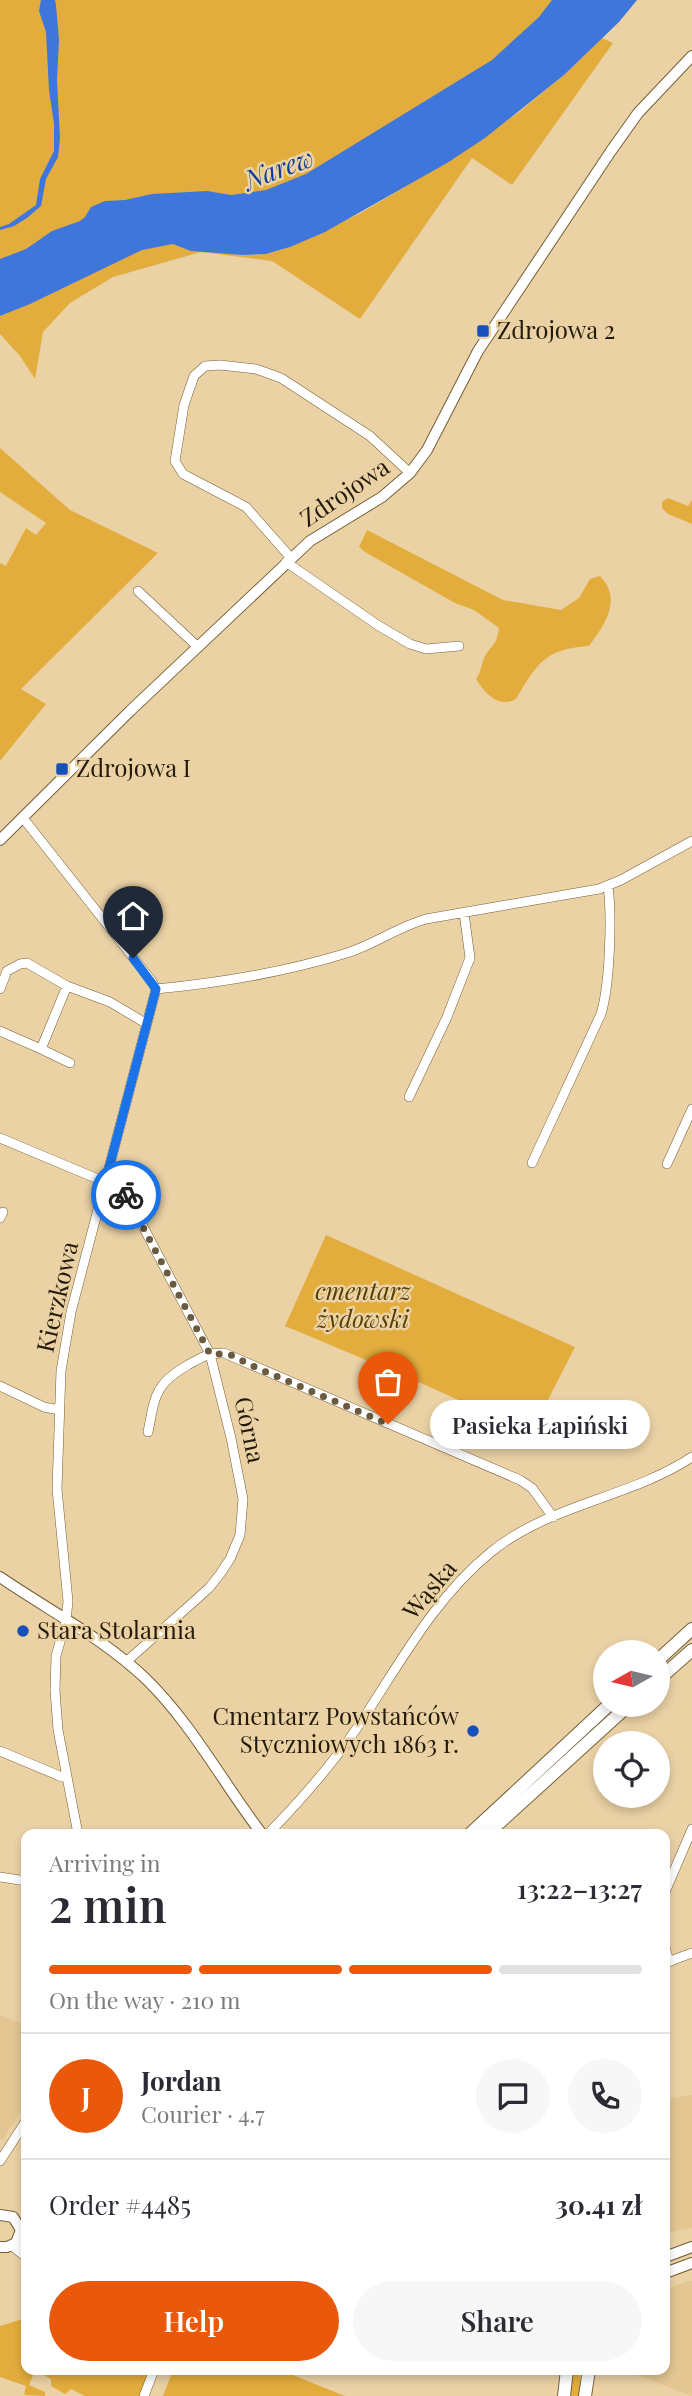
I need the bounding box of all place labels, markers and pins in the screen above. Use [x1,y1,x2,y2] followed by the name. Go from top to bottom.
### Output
[497,313,615,345] place label: Zdrojowa 2
[475,323,491,339] marker: Zdrojowa 2
[76,751,191,783] place label: Zdrojowa I
[54,761,70,777] marker: Zdrojowa I
[103,886,163,958] pin
[358,1352,418,1424] pin
[430,1400,650,1448] callout: Pasieka Łapiński
[37,1613,196,1645] place label: Stara Stolarnia
[15,1623,31,1639] marker: Stara Stolarnia
[212,1699,460,1759] place label: Cmentarz Powstańców Styczniowych 1863 r.
[465,1723,481,1739] marker: Cmentarz Powstańców Styczniowych 1863 r.

